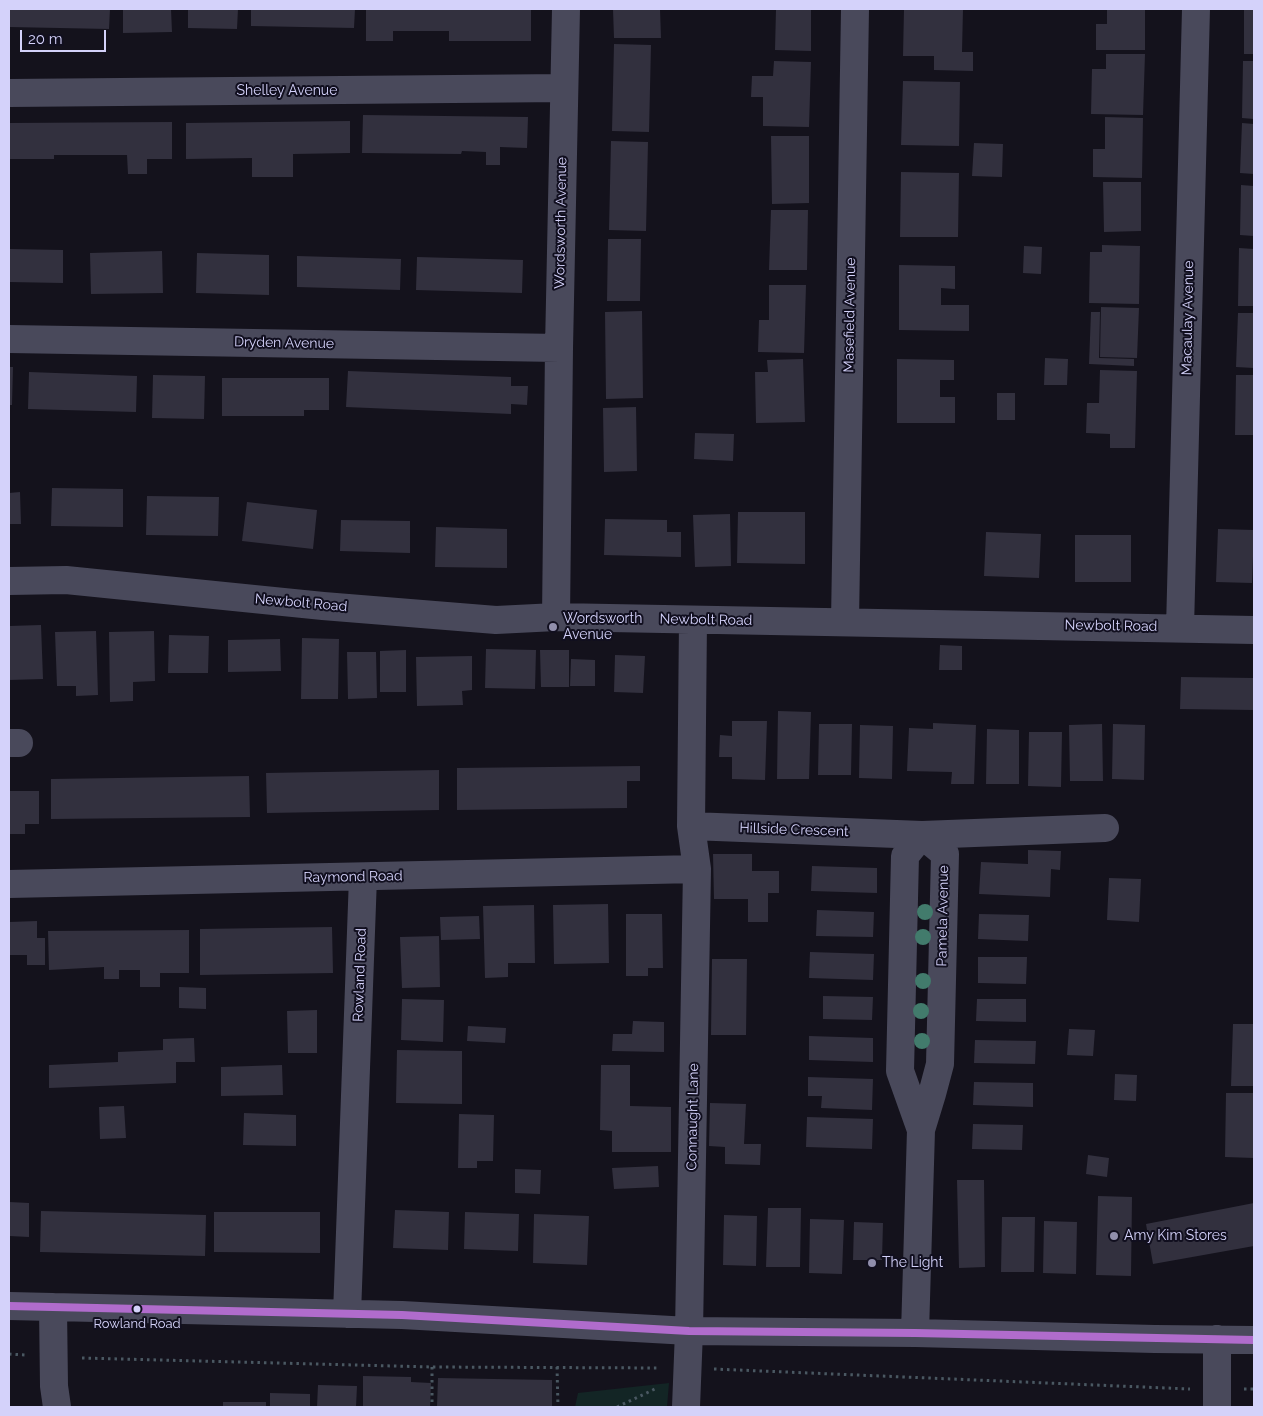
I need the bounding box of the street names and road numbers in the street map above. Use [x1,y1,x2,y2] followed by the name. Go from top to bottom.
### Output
[237,83,337,99] street label: Shelley Avenue
[551,157,571,289] street label: Wordsworth Avenue
[841,257,859,373] street label: Masefield Avenue
[1179,260,1197,376] street label: Macaulay Avenue
[234,334,334,352] street label: Dryden Avenue
[254,591,348,615] street label: Newbolt Road
[660,611,752,629] street label: Newbolt Road
[1065,617,1157,635] street label: Newbolt Road
[739,820,849,840] street label: Hillside Crescent
[934,865,952,967] street label: Pamela Avenue
[303,868,403,886] street label: Raymond Road
[350,928,370,1022] street label: Rowland Road
[684,1063,702,1171] street label: Connaught Lane

